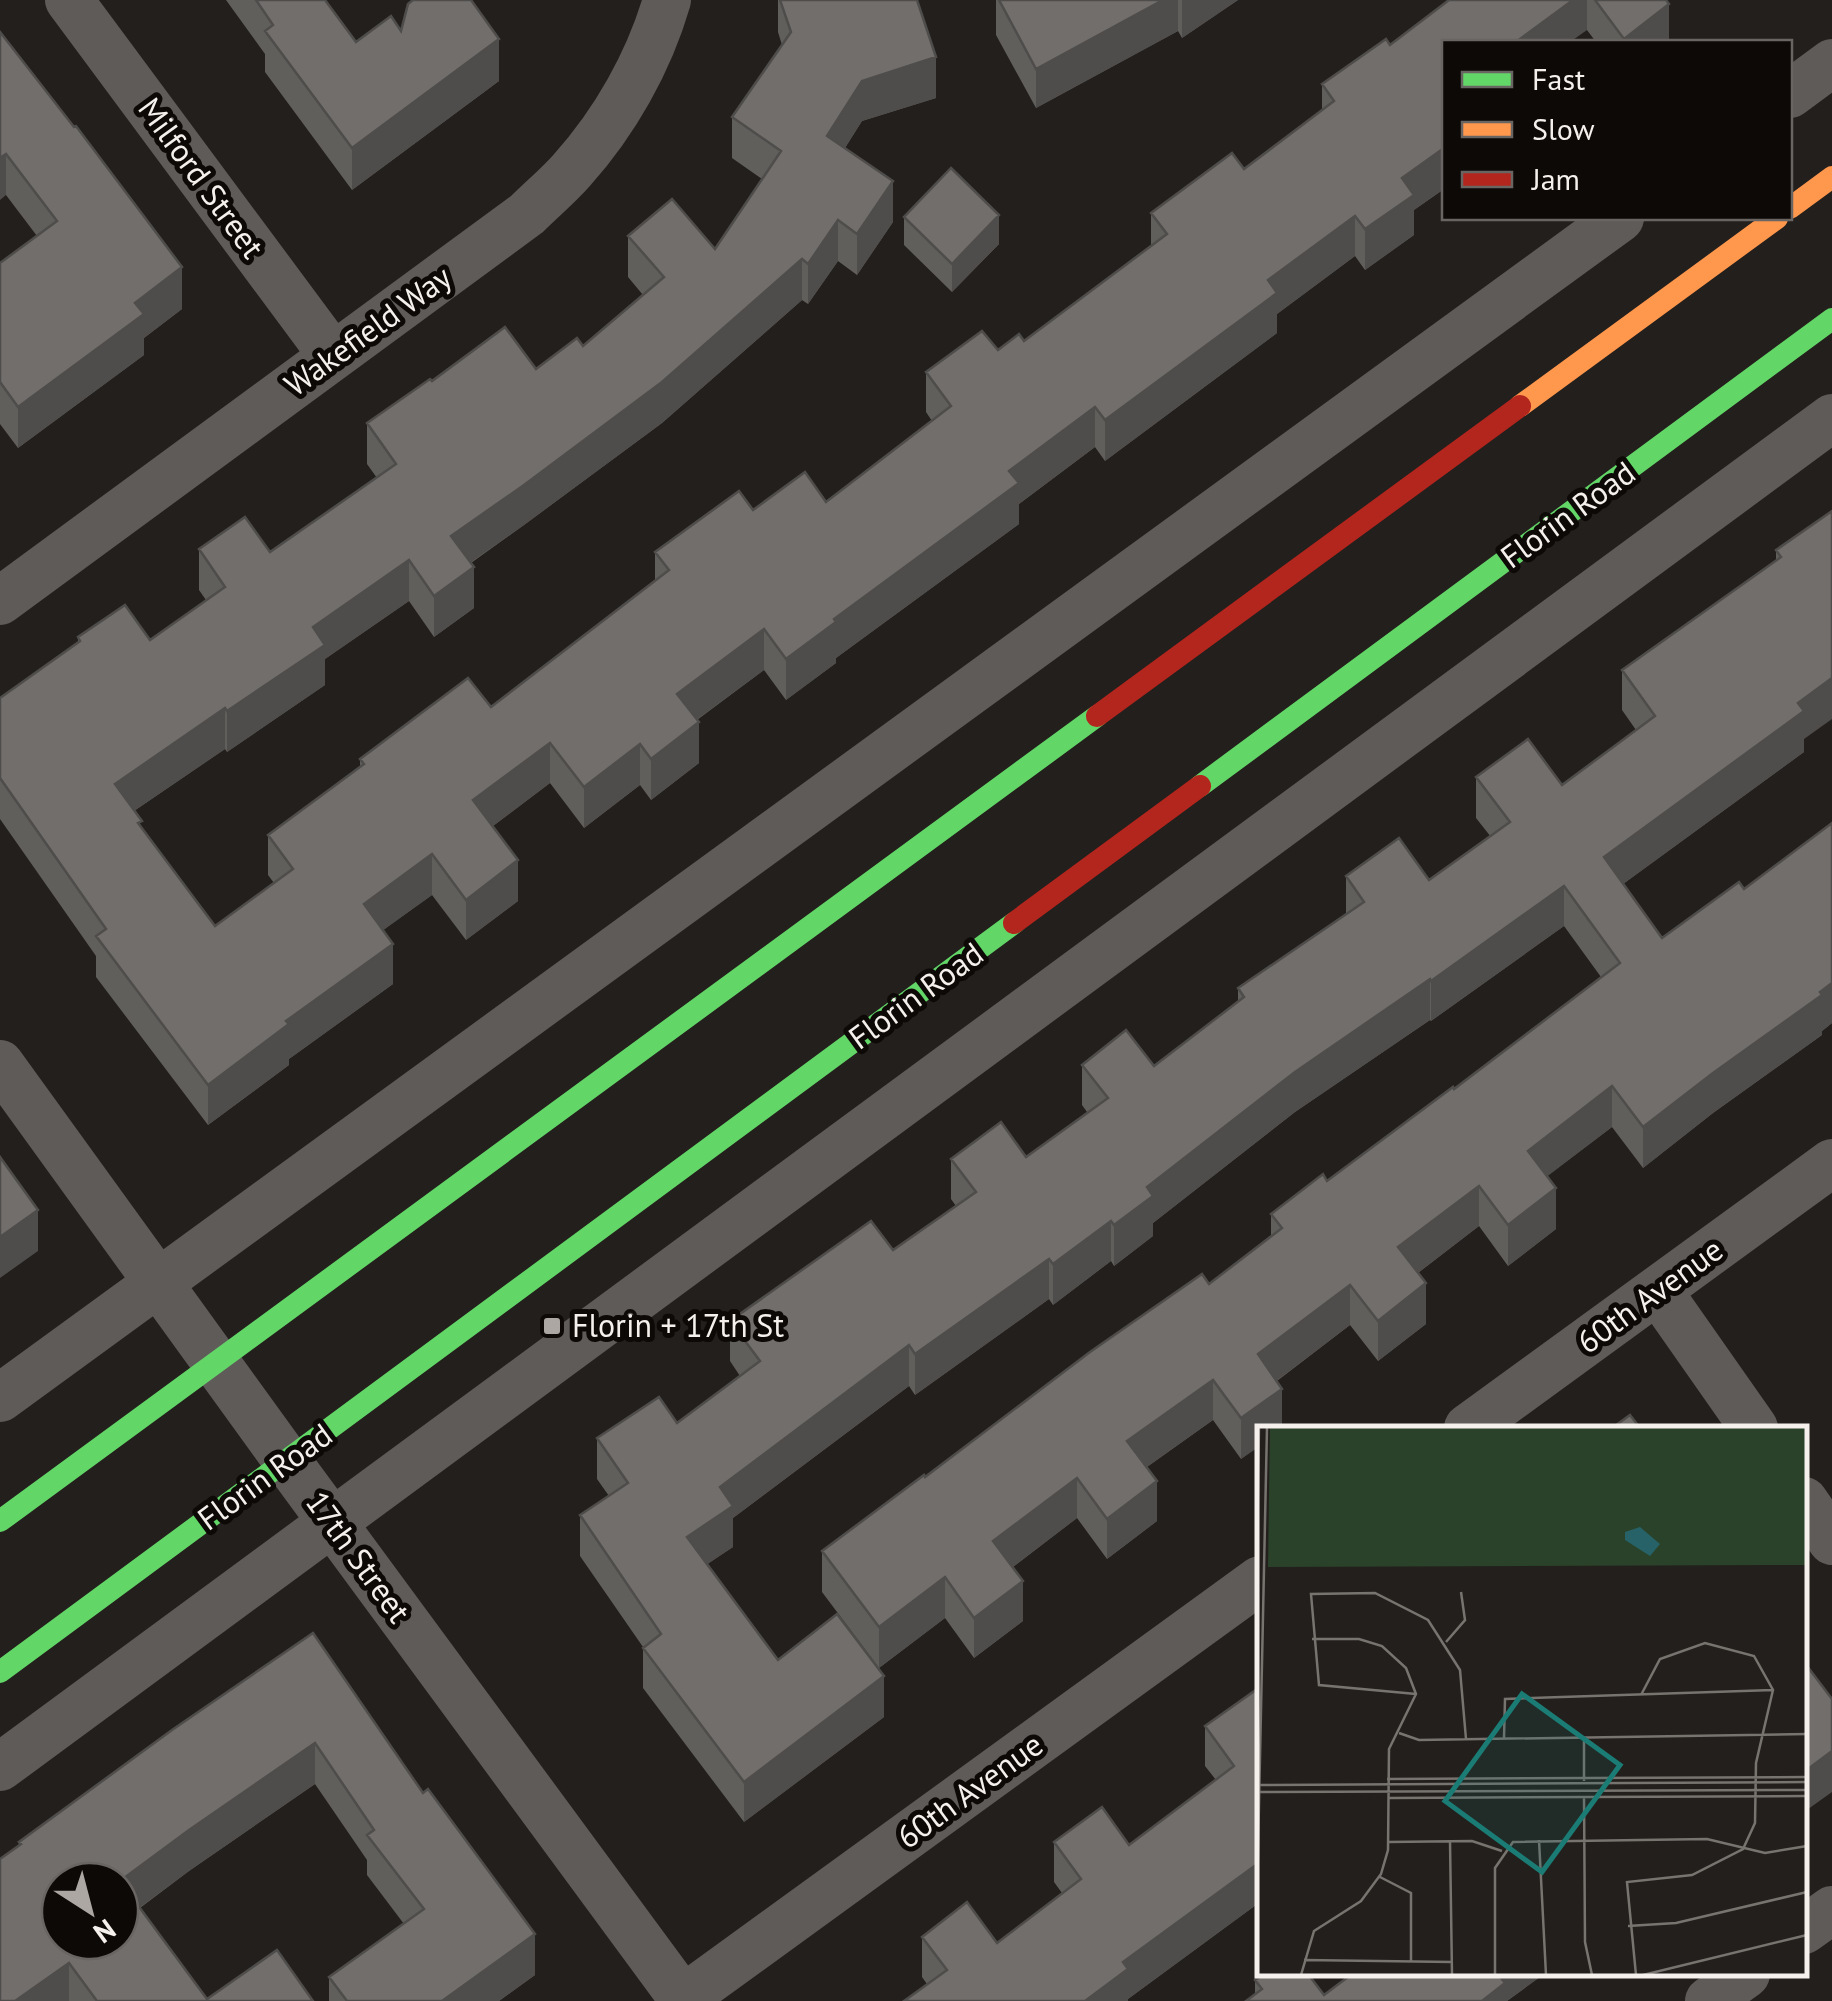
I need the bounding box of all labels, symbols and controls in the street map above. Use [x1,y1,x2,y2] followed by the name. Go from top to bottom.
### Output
[1442,40,1792,220] legend
[1532,59,1585,98] text: Fast
[129,89,274,266] street label: Milford Street
[1532,109,1595,148] text: Slow
[1530,159,1580,198] text: Jam
[276,255,459,405] street label: Wakefield Way
[1492,451,1643,577] street label: Florin Road
[840,932,991,1058] street label: Florin Road
[1568,1228,1731,1362] street label: 60th Avenue
[572,1304,784,1346] place label: Florin + 17th St
[541,1315,563,1337] marker: Florin + 17th St
[189,1413,340,1539] street label: Florin Road
[1257,1426,1807,1976] inset map
[297,1482,421,1631] street label: 17th Street
[888,1723,1051,1857] street label: 60th Avenue
[40,1861,140,1961] north arrow
[87,1911,123,1952] text: N

